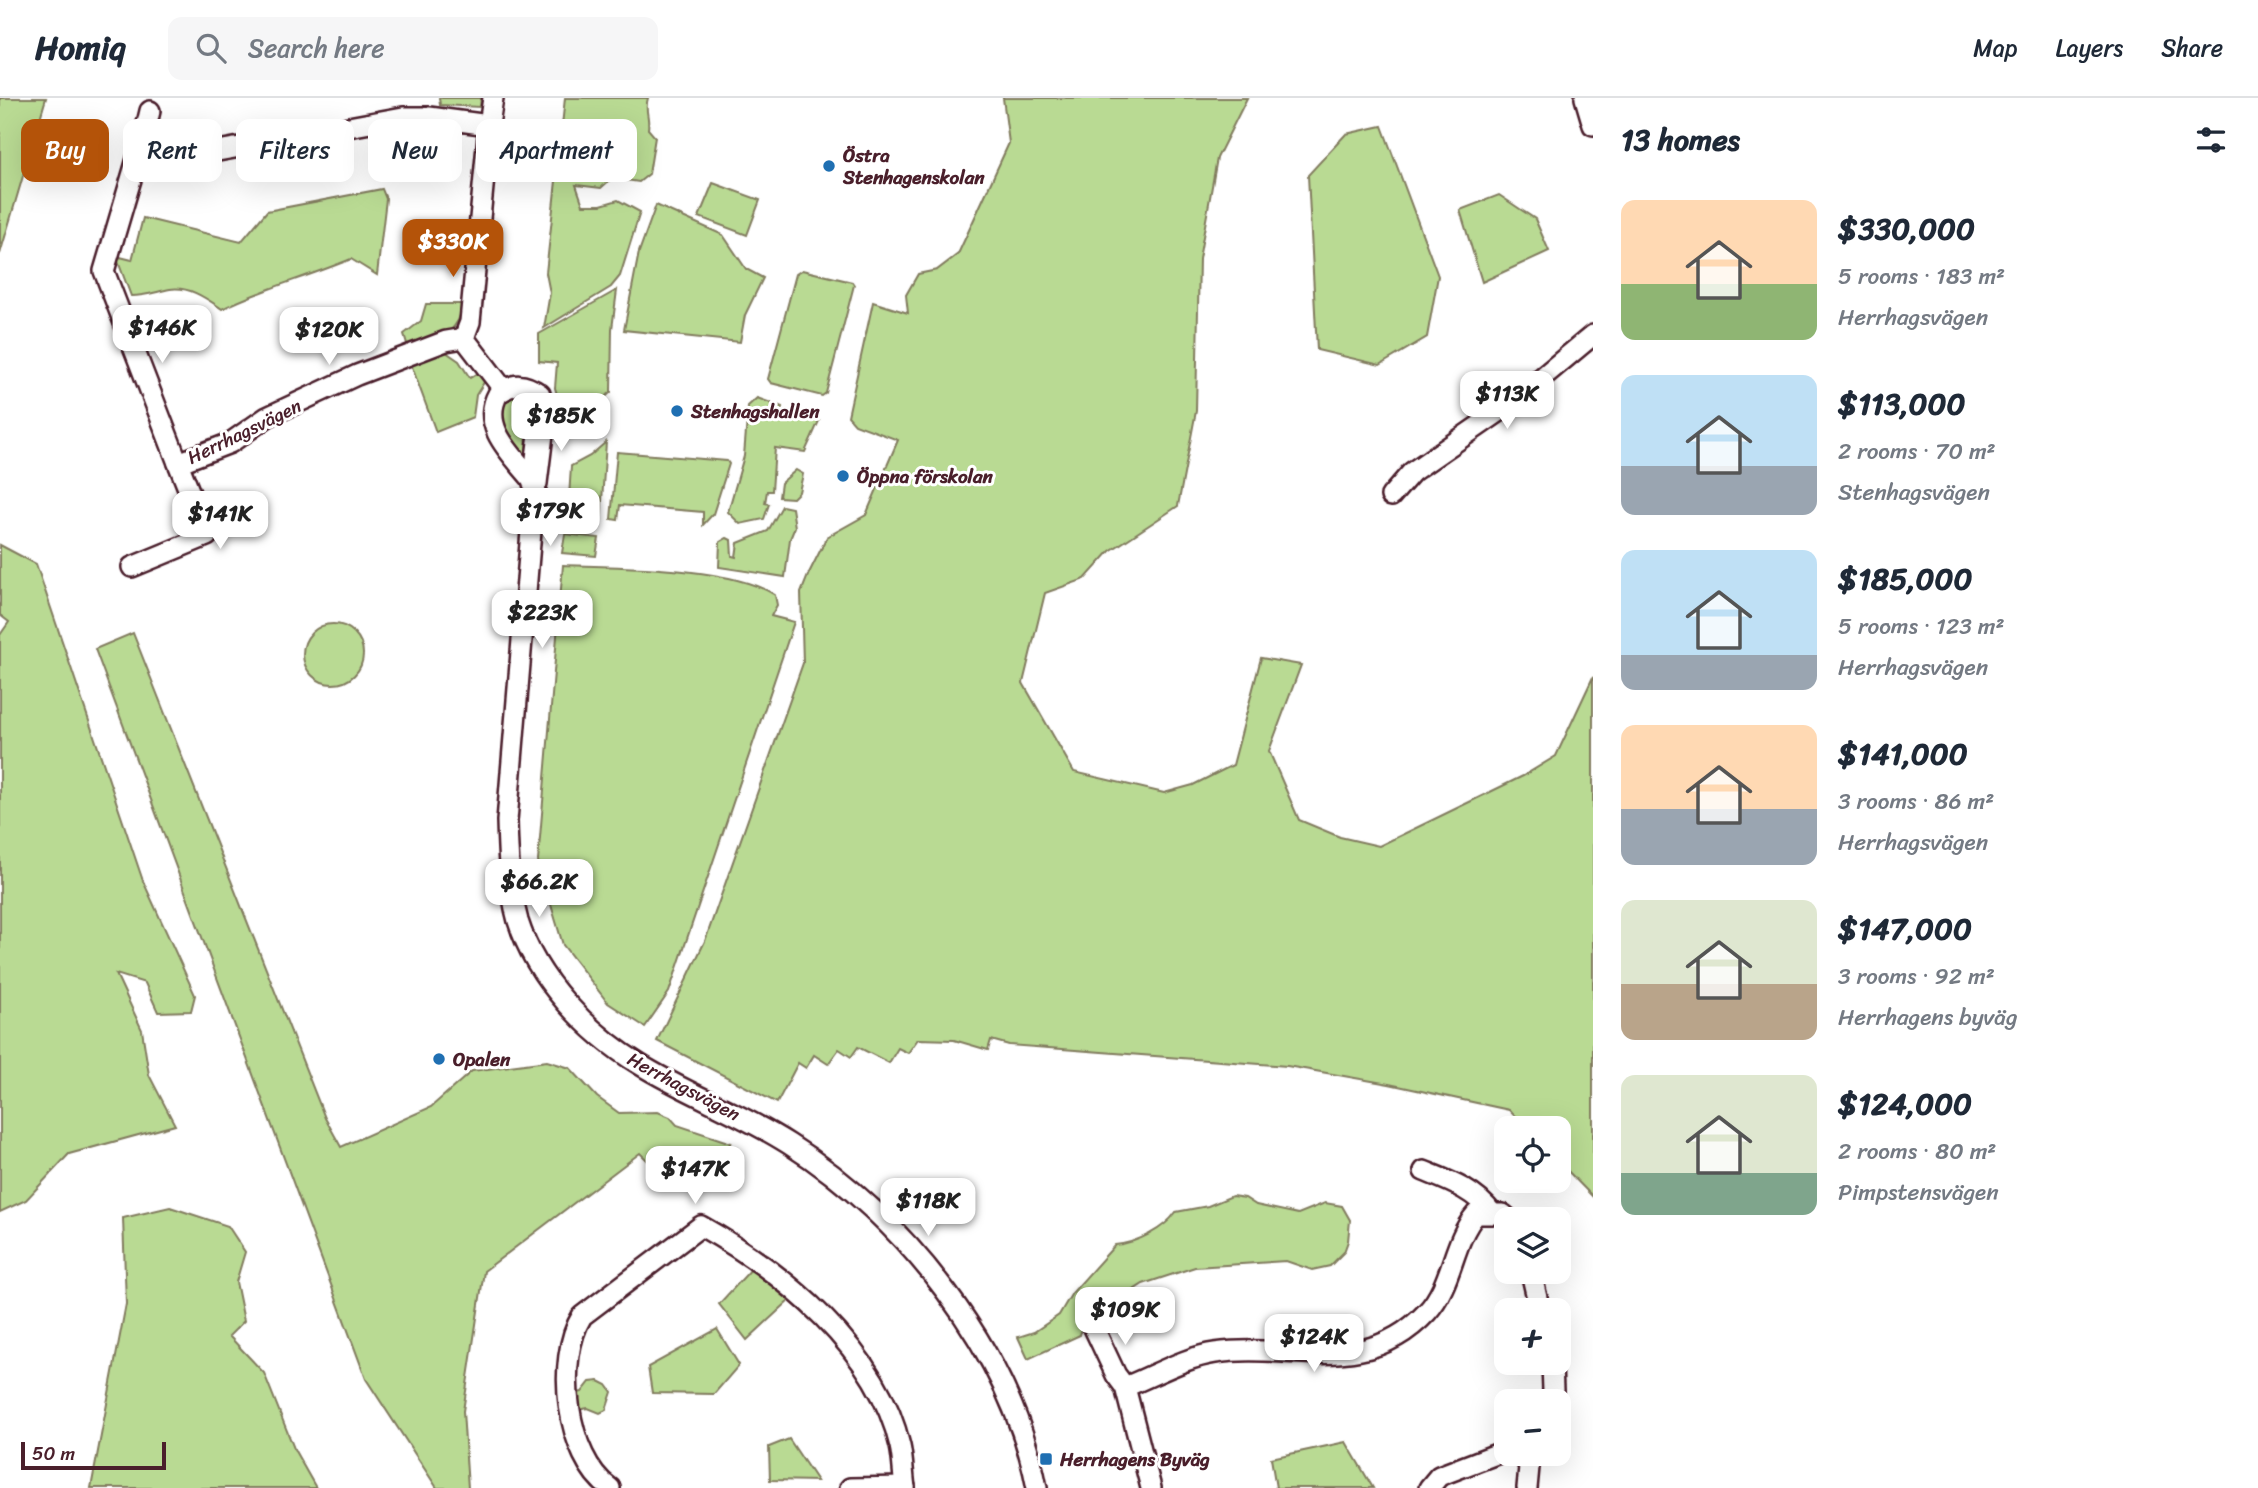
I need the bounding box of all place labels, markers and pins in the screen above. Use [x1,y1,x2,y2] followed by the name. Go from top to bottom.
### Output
[842,139,985,194] place label: Östra Stenhagenskolan
[821,158,837,174] marker: Östra Stenhagenskolan
[404,220,502,279] pin: $330K
[113,306,211,365] pin: $146K
[280,308,378,367] pin: $120K
[1458,372,1556,431] pin: $113K
[512,394,610,453] pin: $185K
[690,395,820,428] place label: Stenhagshallen
[669,403,685,419] marker: Stenhagshallen
[857,460,994,493] place label: Öppna förskolan
[835,468,851,484] marker: Öppna förskolan
[501,489,599,548] pin: $179K
[171,491,269,551] pin: $141K
[493,590,591,650] pin: $223K
[482,860,596,919] pin: $66.2K
[453,1043,511,1076] place label: Opalen
[431,1051,447,1067] marker: Opalen
[646,1146,744,1206] pin: $147K
[879,1178,977,1238] pin: $118K
[1076,1288,1174,1347] pin: $109K
[1265,1314,1363,1374] pin: $124K
[1059,1443,1210,1476] place label: Herrhagens Byväg
[1038,1451,1054,1467] marker: Herrhagens Byväg

